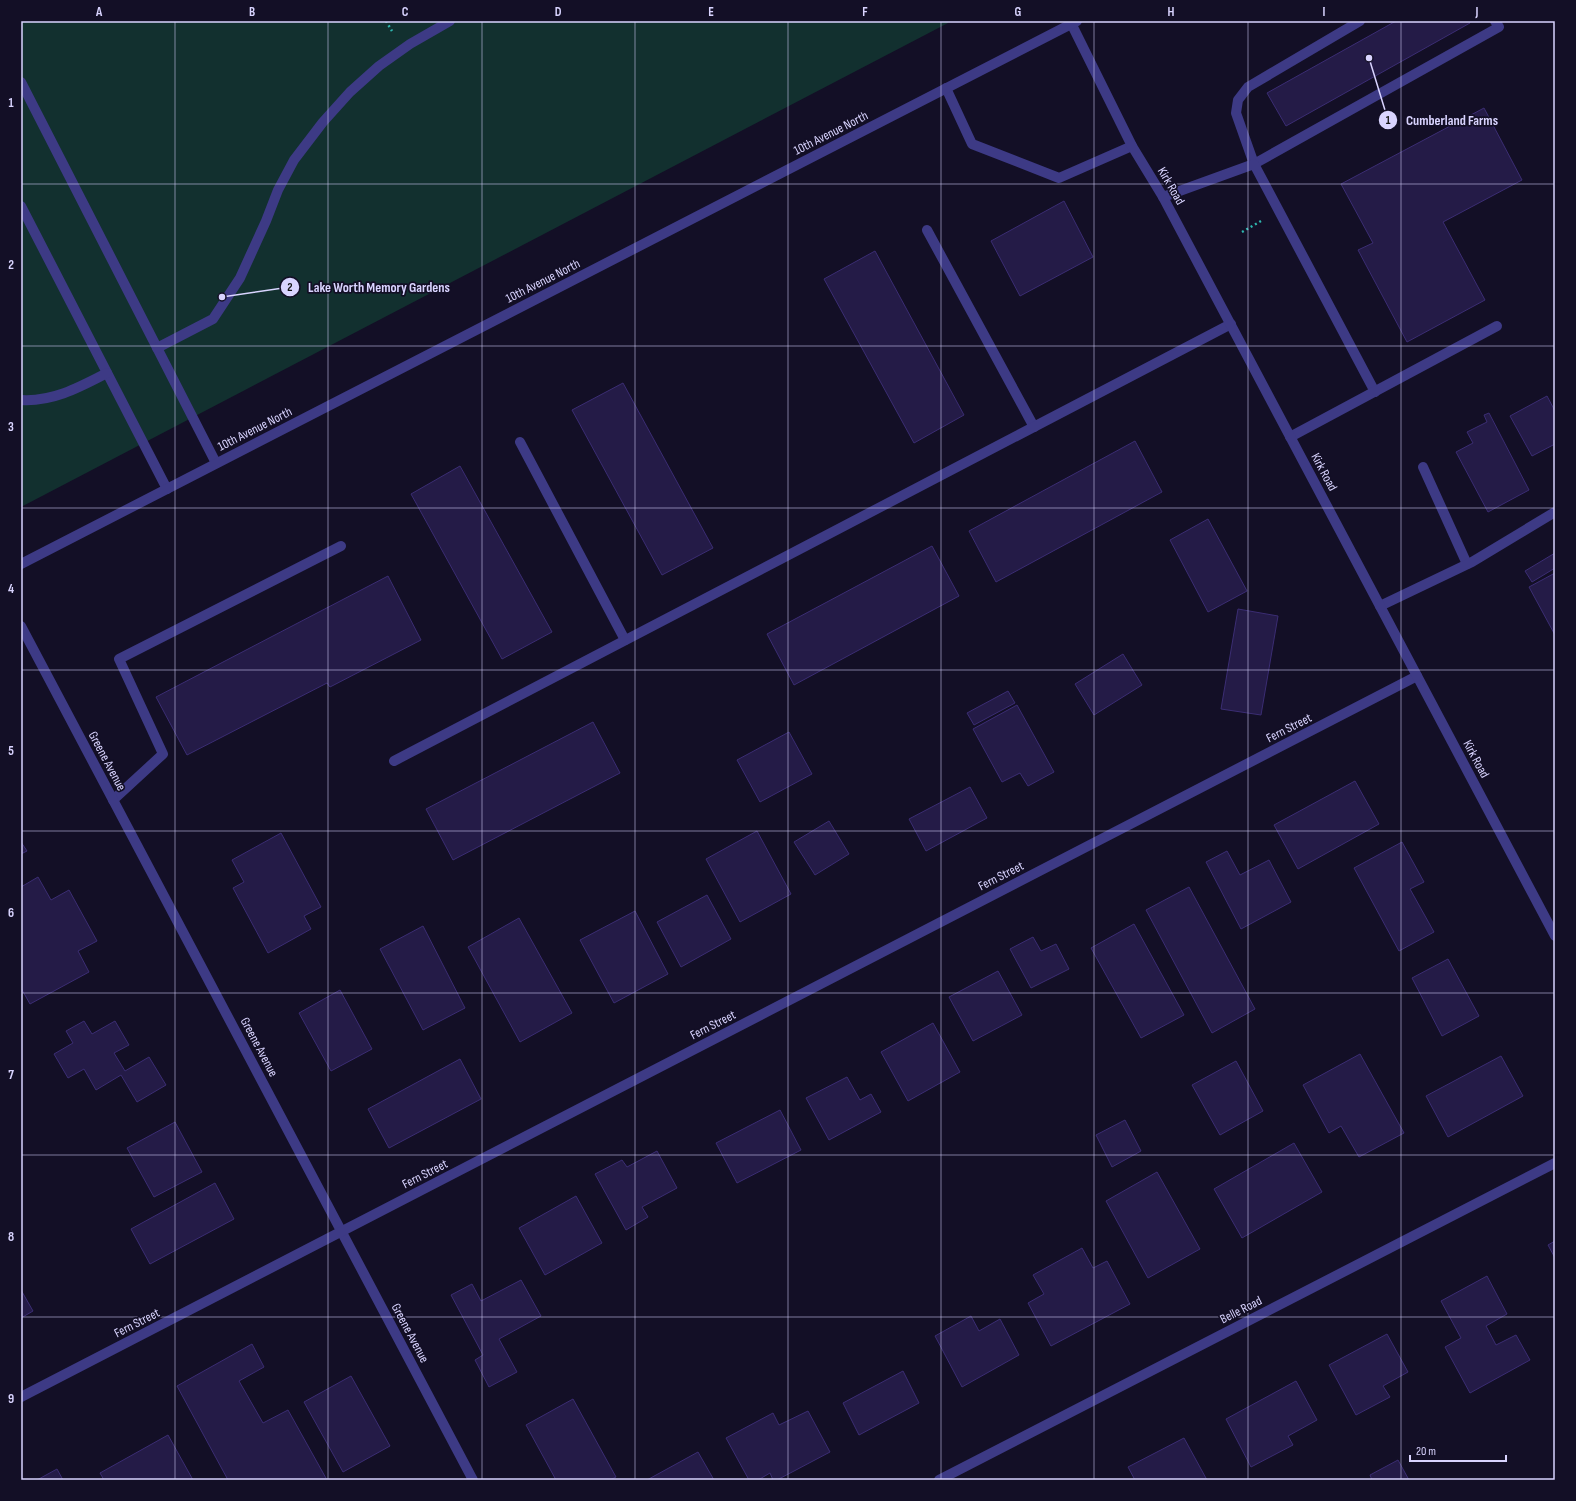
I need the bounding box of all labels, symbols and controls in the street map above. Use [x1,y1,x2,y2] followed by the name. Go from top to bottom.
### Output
[95,4,103,20] text: A
[249,4,255,20] text: B
[402,4,409,20] text: C
[555,4,562,20] text: D
[708,4,714,20] text: E
[862,4,868,20] text: F
[1015,4,1022,20] text: G
[1168,4,1175,20] text: H
[1323,4,1326,20] text: I
[1475,4,1479,20] text: J
[8,95,14,111] text: 1
[791,107,871,159] street label: 10th Avenue North
[1378,107,1506,133] callout: Cumberland Farms
[1406,112,1498,129] text: Cumberland Farms
[1386,113,1391,128] text: 1
[1154,164,1188,208] street label: Kirk Road
[503,255,583,307] street label: 10th Avenue North
[8,257,14,273] text: 2
[280,274,458,300] callout: Lake Worth Memory Gardens
[308,279,450,296] text: Lake Worth Memory Gardens
[287,280,293,295] text: 2
[215,403,295,455] street label: 10th Avenue North
[8,419,14,435] text: 3
[1307,450,1341,494] street label: Kirk Road
[8,581,14,597] text: 4
[1264,710,1314,746] street label: Fern Street
[85,728,129,794] street label: Greene Avenue
[1459,737,1493,781] street label: Kirk Road
[8,743,14,759] text: 5
[976,858,1026,894] street label: Fern Street
[8,905,14,921] text: 6
[688,1007,738,1043] street label: Fern Street
[237,1014,281,1080] street label: Greene Avenue
[8,1067,14,1083] text: 7
[400,1156,450,1192] street label: Fern Street
[8,1229,14,1245] text: 8
[1217,1293,1265,1327] street label: Belle Road
[388,1300,432,1366] street label: Greene Avenue
[112,1305,162,1341] street label: Fern Street
[8,1391,14,1407] text: 9
[1410,1437,1506,1463] scale bar
[1416,1444,1436,1459] text: 20 m

